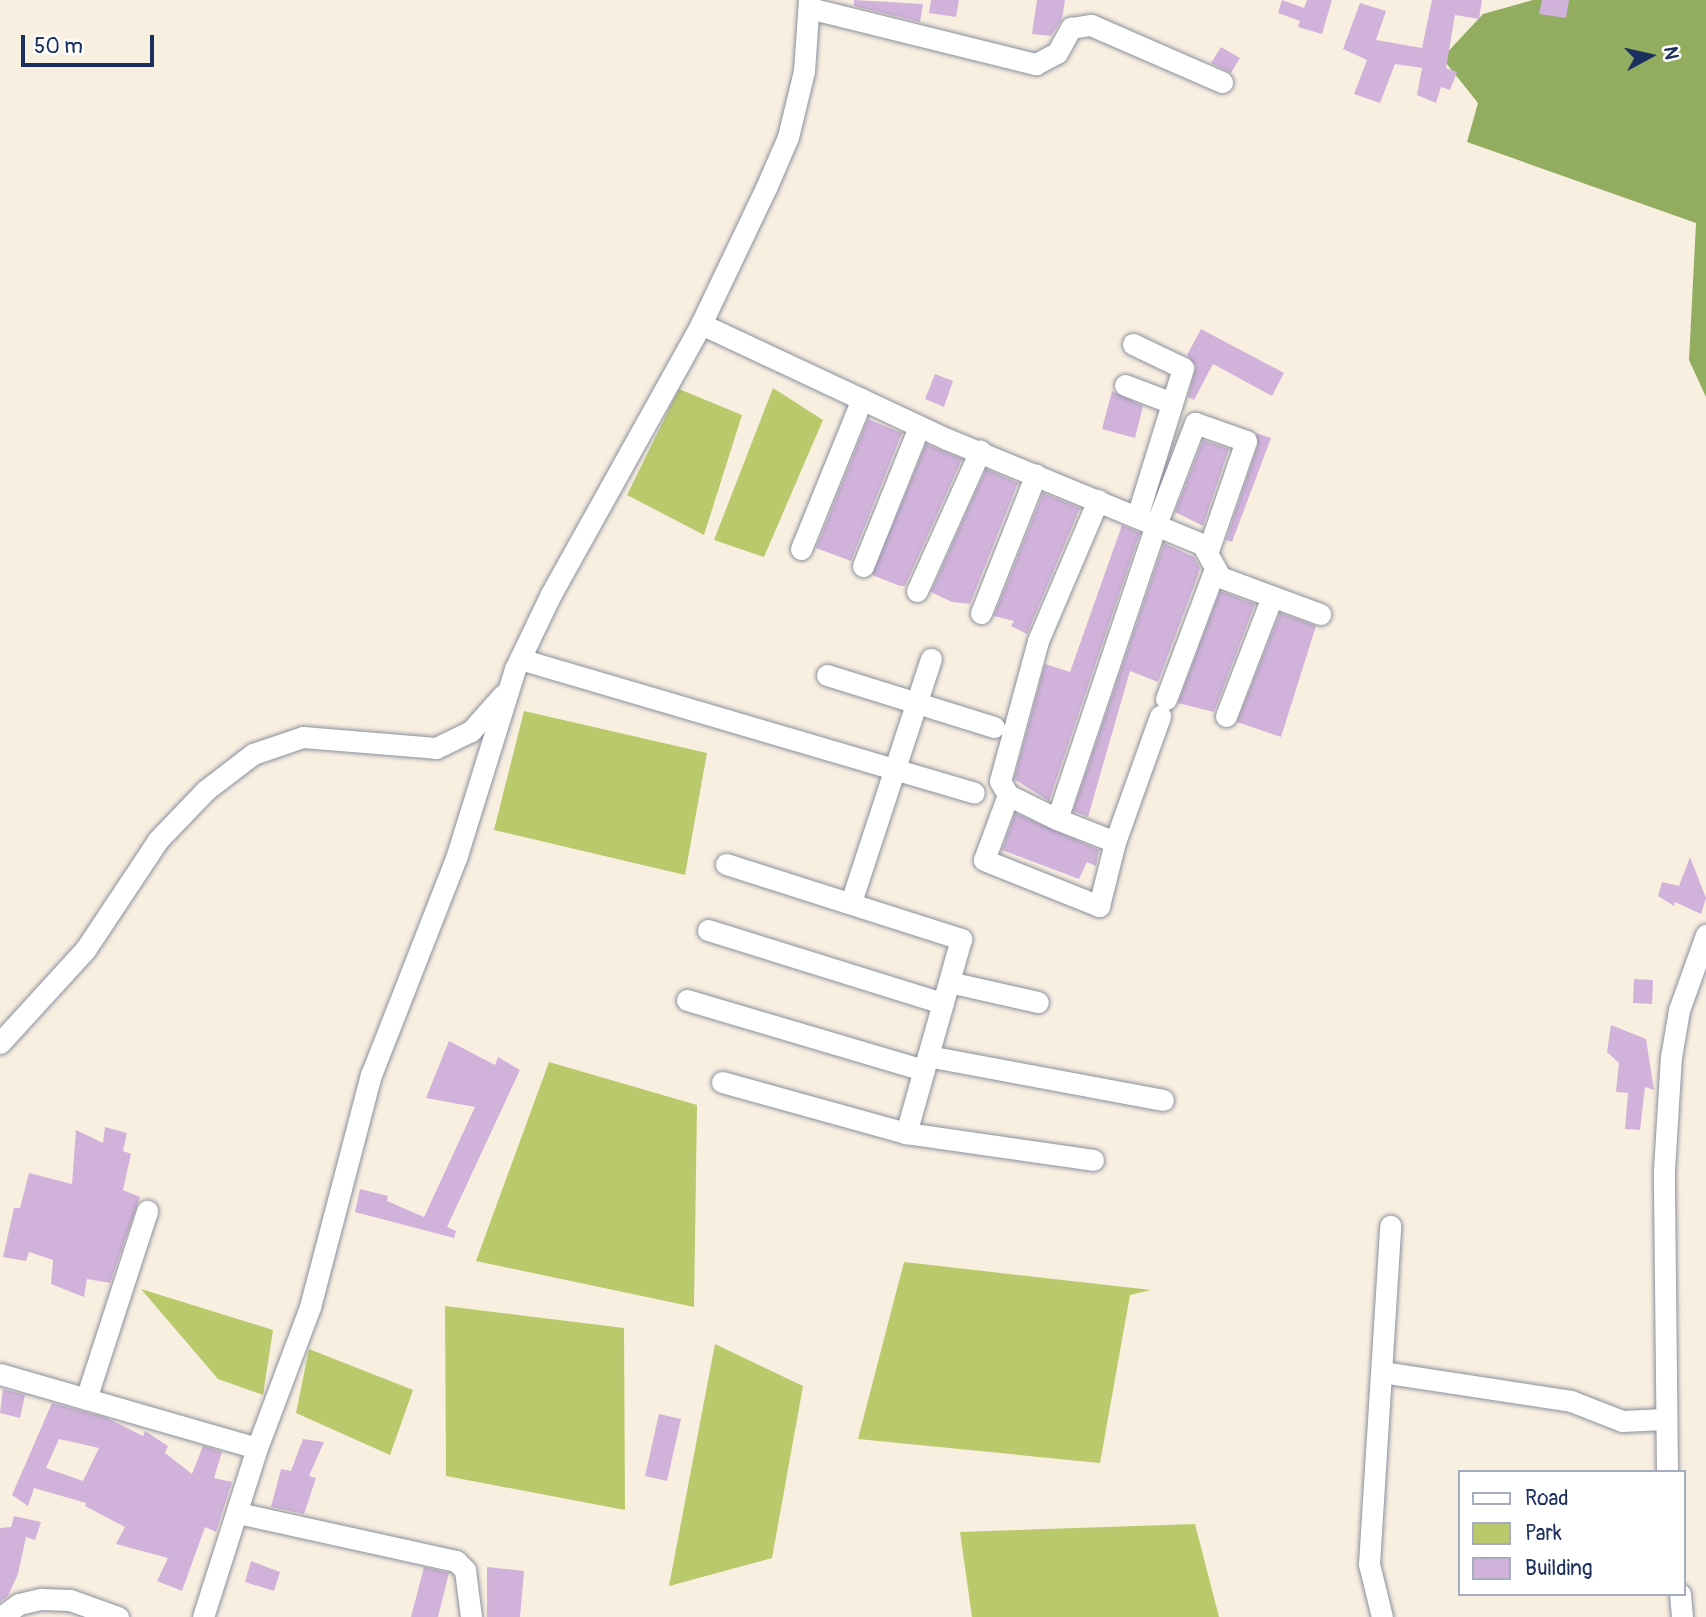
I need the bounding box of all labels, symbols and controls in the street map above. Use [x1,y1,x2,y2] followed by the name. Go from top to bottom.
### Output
[24,21,158,65] scale bar
[1615,21,1685,91] north arrow
[34,33,83,60] text: 50 m
[1658,45,1684,61] text: N
[1458,1470,1685,1596] legend
[1525,1485,1569,1512] text: Road
[1525,1520,1562,1547] text: Park
[1525,1555,1592,1582] text: Building

